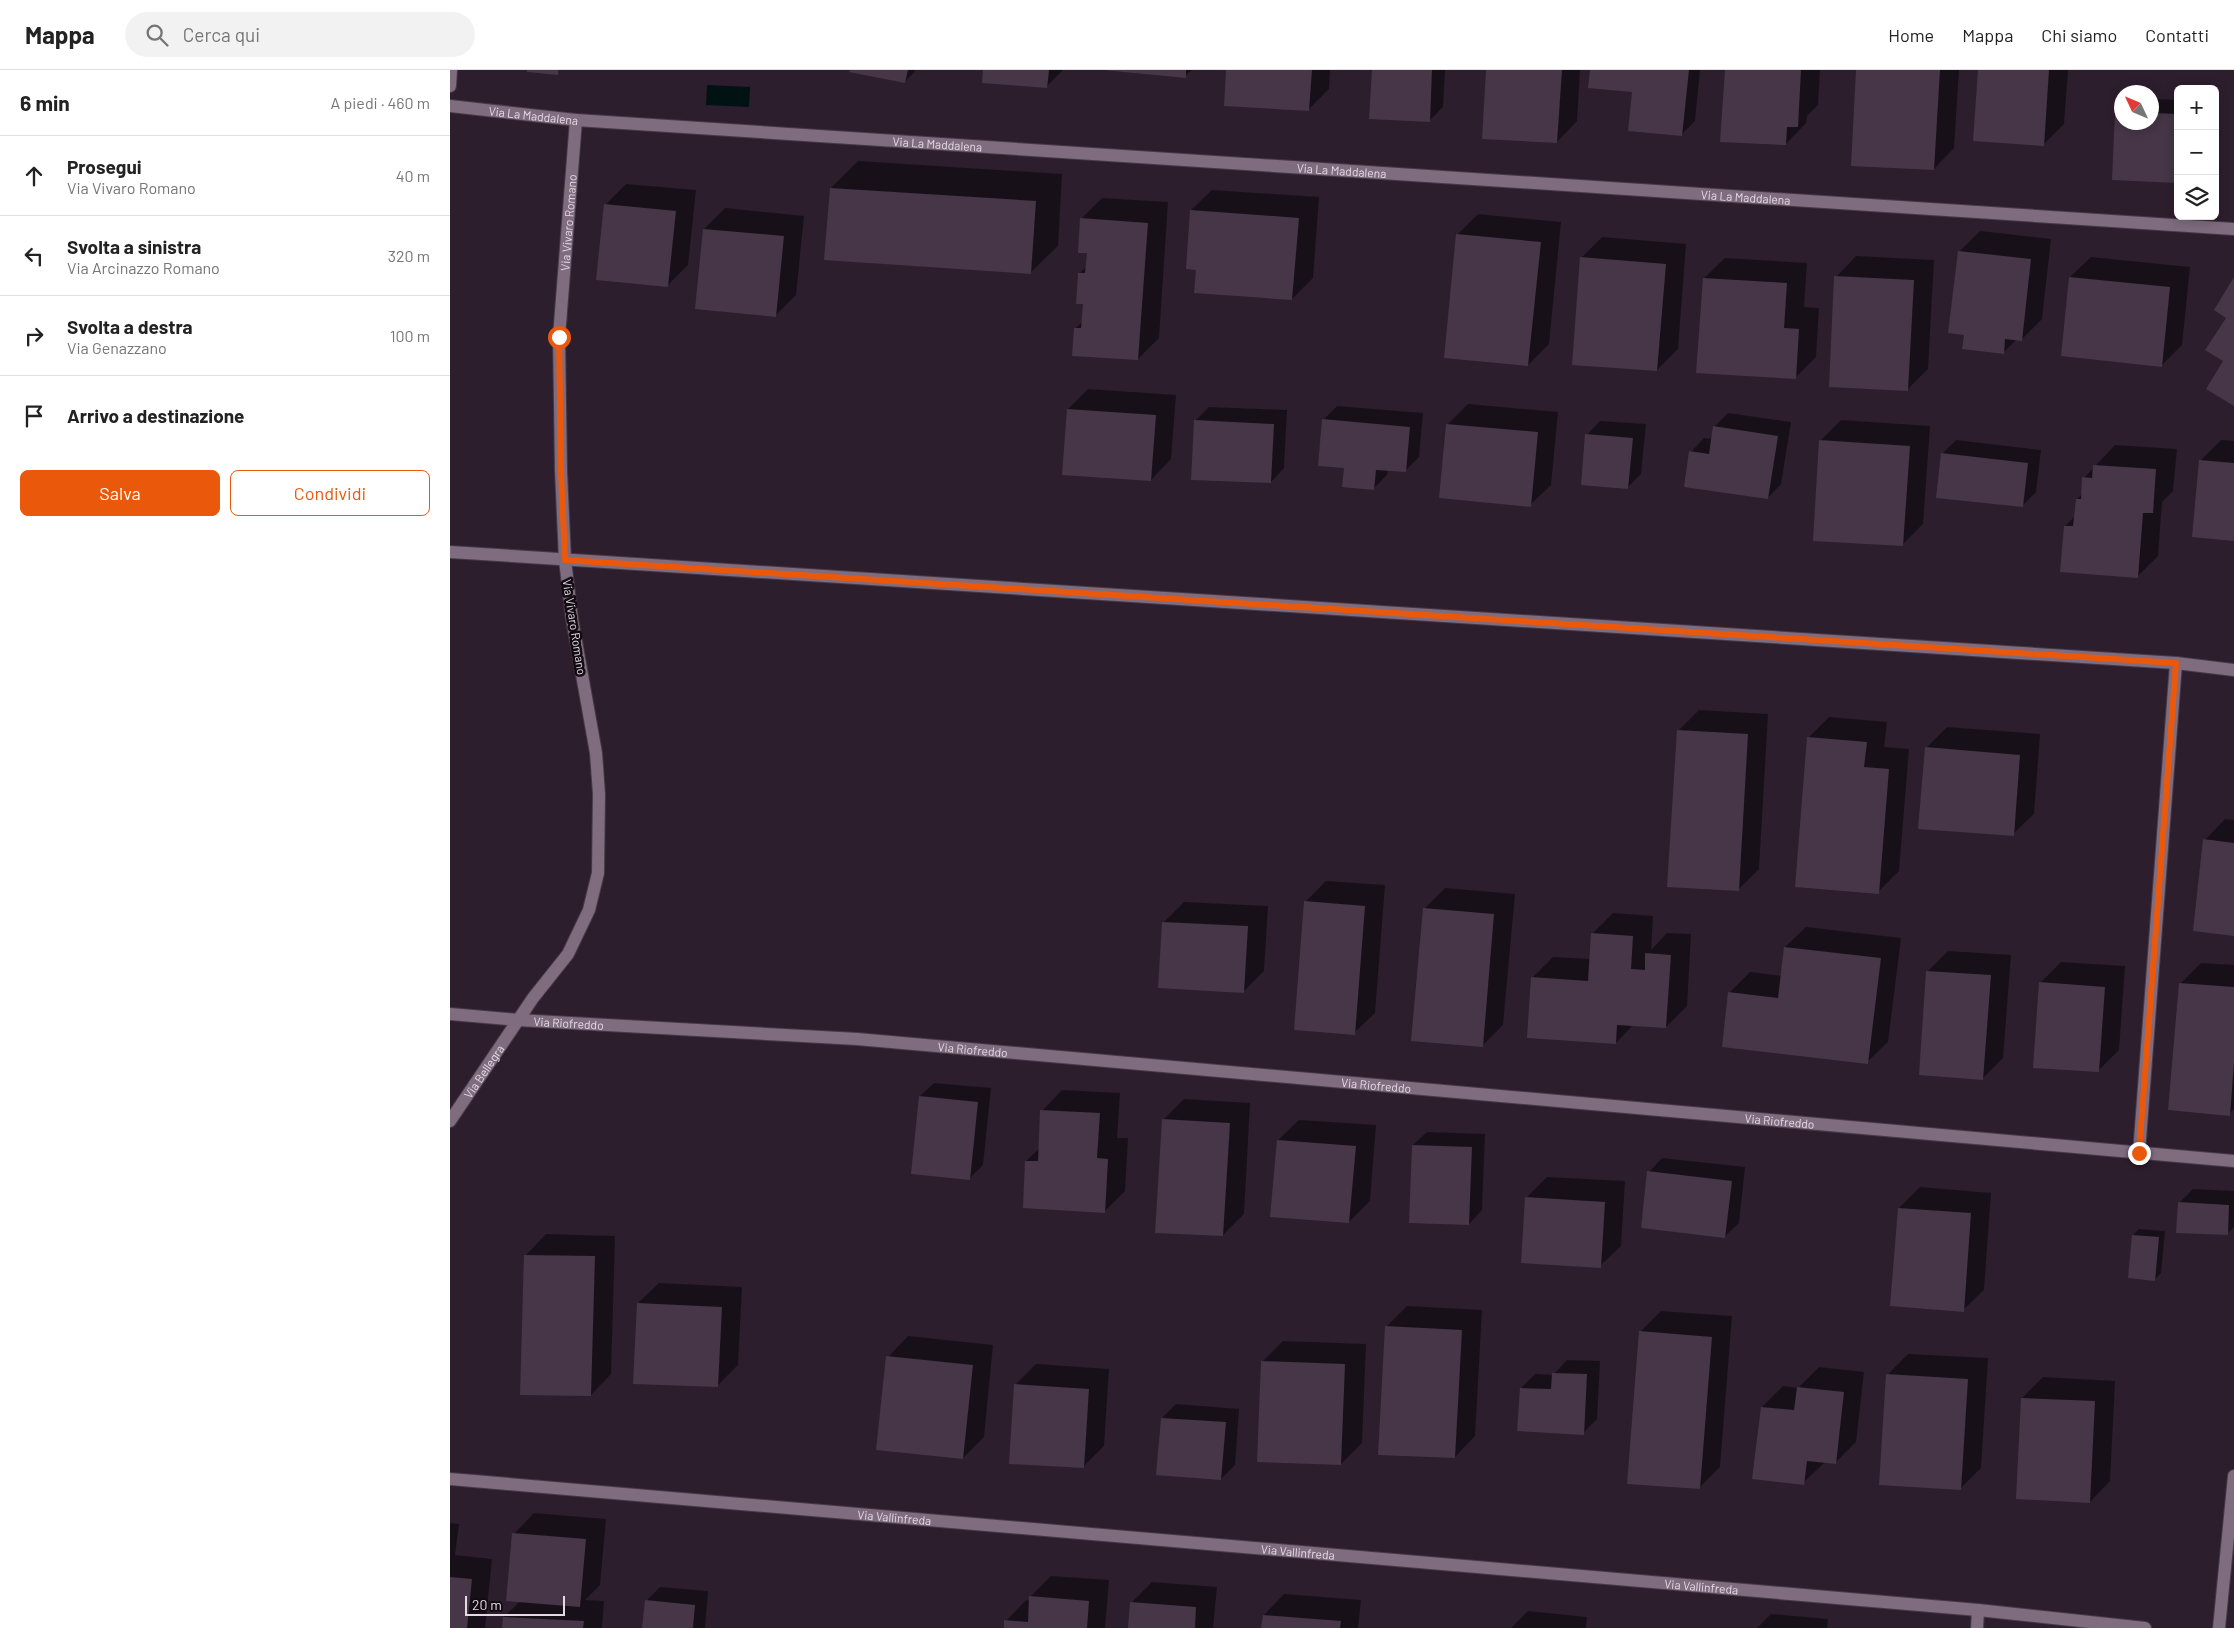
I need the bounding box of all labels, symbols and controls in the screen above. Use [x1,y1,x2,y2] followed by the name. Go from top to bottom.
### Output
[125,12,475,57] search box
[25,20,95,49] text: Mappa
[143,21,171,49] icon: search
[183,23,260,46] text: Cerca qui
[1888,24,1934,46] text: Home
[1962,24,2013,46] text: Mappa
[2041,24,2117,46] text: Chi siamo
[2145,24,2209,46] text: Contatti
[2114,85,2159,130] north arrow
[2174,85,2219,220] map controls
[2174,85,2219,130] button: +
[20,90,70,115] text: 6 min
[331,93,430,112] text: A piedi · 460 m
[488,103,579,127] street label: Via La Maddalena
[2174,130,2219,175] button: −
[892,134,983,154] street label: Via La Maddalena
[67,155,142,178] text: Prosegui
[1296,160,1387,180] street label: Via La Maddalena
[20,162,48,190] icon: ahead
[396,166,430,185] text: 40 m
[557,174,579,271] street label: Via Vivaro Romano
[2174,175,2219,220] button: layers
[67,178,196,197] text: Via Vivaro Romano
[1700,187,1791,207] street label: Via La Maddalena
[67,235,201,258] text: Svolta a sinistra
[20,242,48,270] icon: left
[388,246,430,265] text: 320 m
[67,258,220,277] text: Via Arcinazzo Romano
[67,315,193,338] text: Svolta a destra
[20,322,48,350] icon: right
[390,326,430,345] text: 100 m
[548,326,571,349] route start
[67,338,167,357] text: Via Genazzano
[20,402,48,430] icon: arrive
[67,404,245,427] text: Arrivo a destinazione
[20,470,220,516] button: Salva
[230,470,430,516] button: Condividi
[561,578,589,676] street label: Via Vivaro Romano
[533,1014,604,1032] street label: Via Riofreddo
[937,1039,1008,1059] street label: Via Riofreddo
[461,1042,507,1101] street label: Via Bellegra
[1341,1075,1412,1095] street label: Via Riofreddo
[1744,1111,1815,1131] street label: Via Riofreddo
[2128,1142,2151,1165] route end
[857,1507,932,1527] street label: Via Vallinfreda
[1260,1542,1335,1562] street label: Via Vallinfreda
[1664,1576,1739,1596] street label: Via Vallinfreda
[465,1593,565,1616] scale bar
[472,1596,502,1613] text: 20 m

